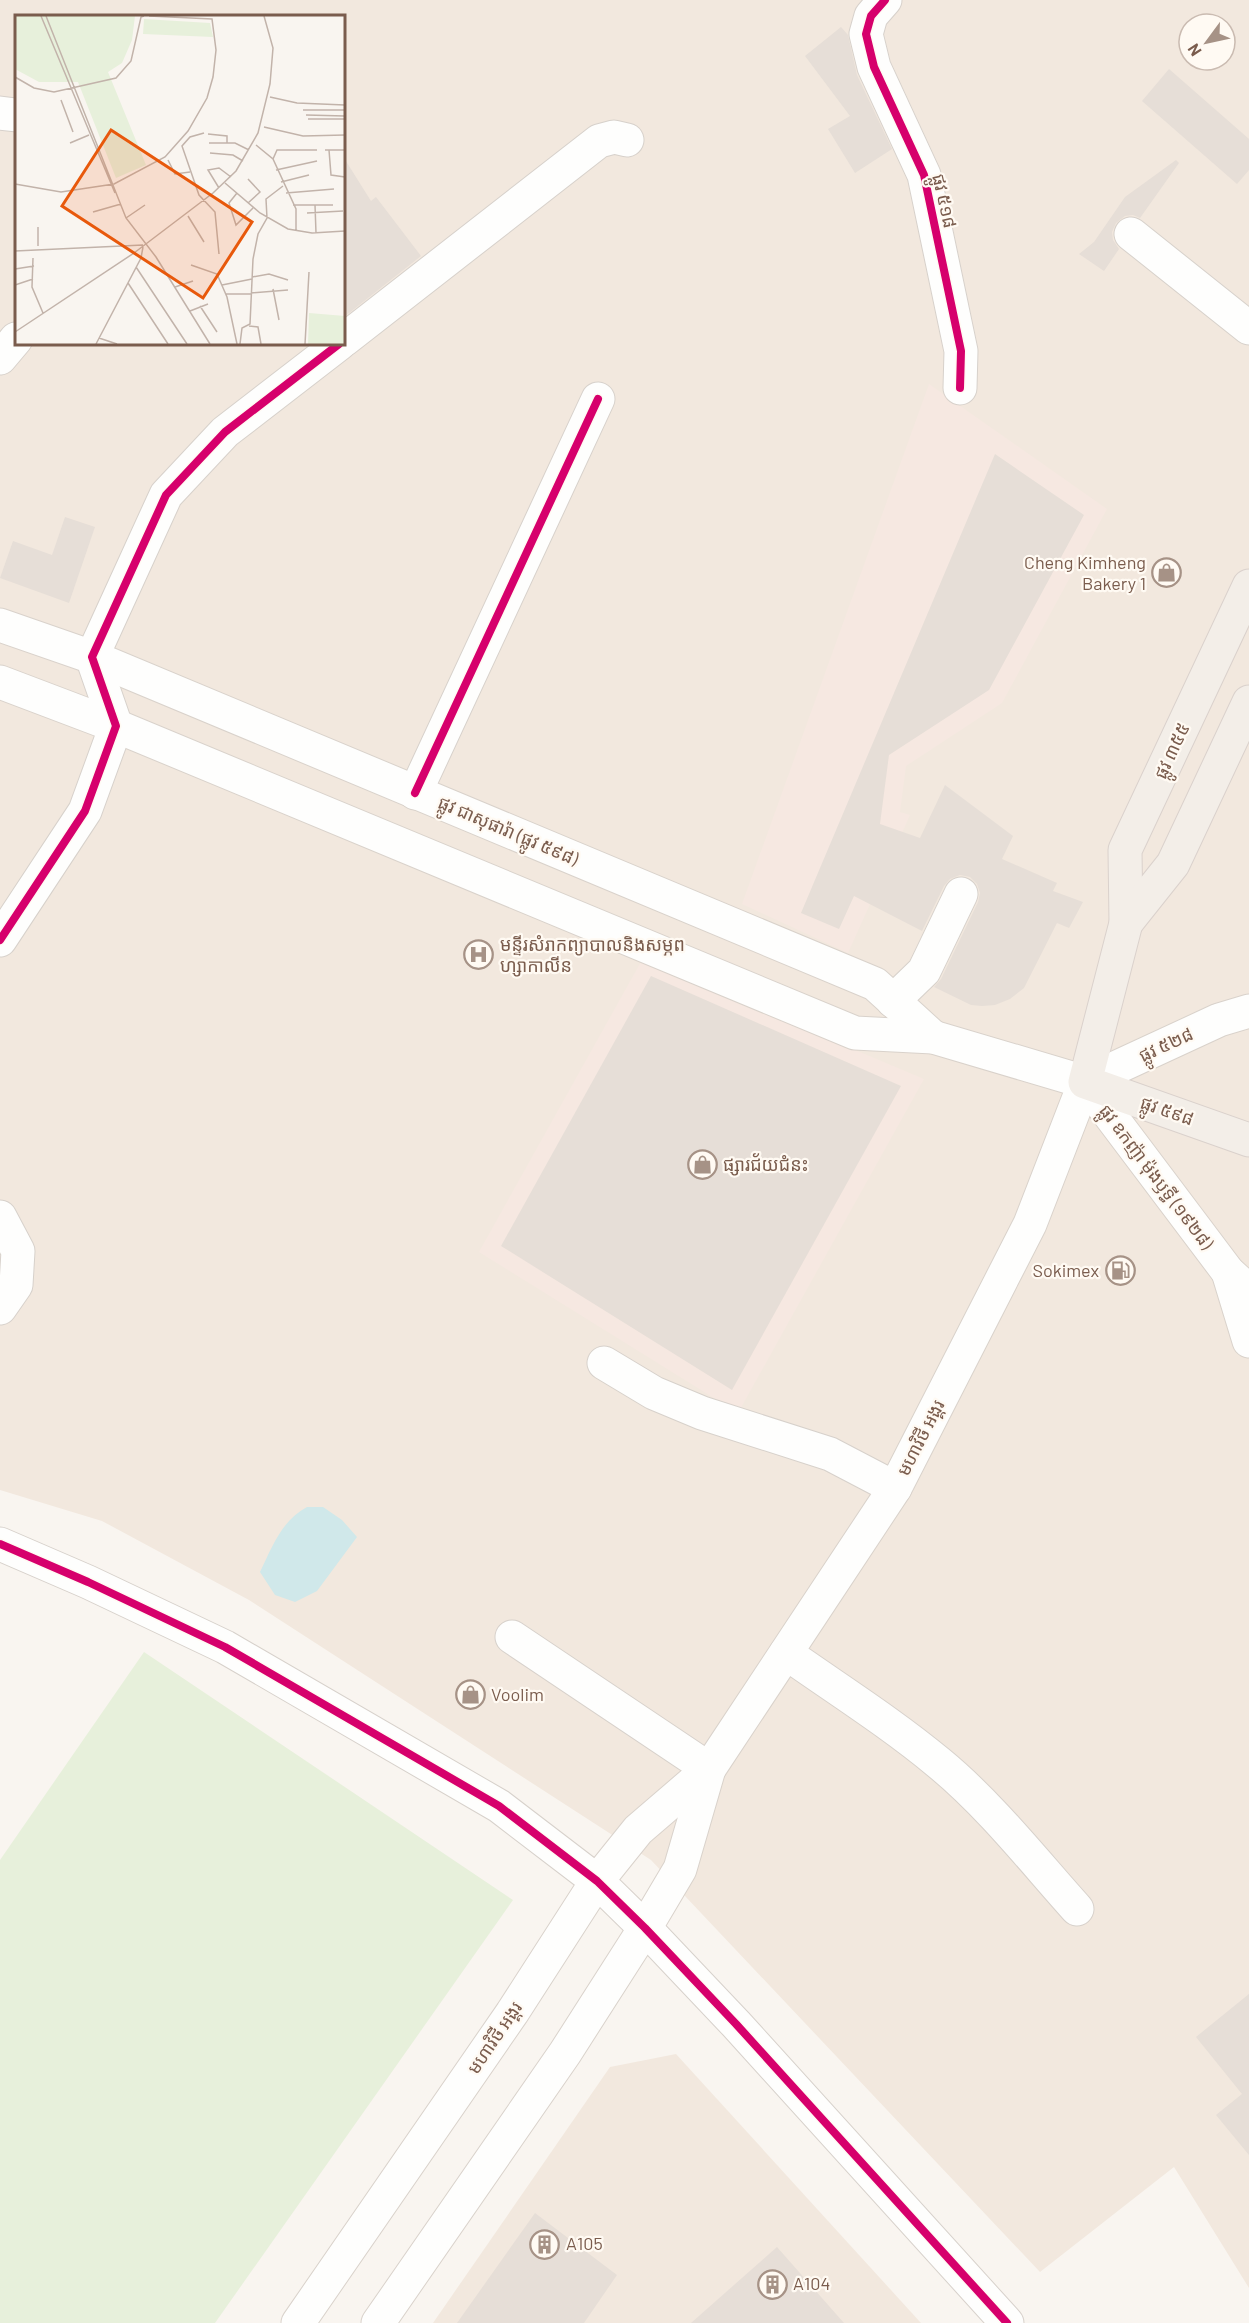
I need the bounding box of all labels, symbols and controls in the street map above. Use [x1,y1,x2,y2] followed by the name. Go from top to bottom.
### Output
[1177,12,1237,72] north arrow
[15,15,345,345] inset map
[1183,41,1205,60] text: N
[922,171,962,232] street label: ផ្លូវ ៥១៨
[1024,551,1146,594] place label: Cheng Kimheng Bakery 1
[1151,557,1183,589] shop icon: Cheng Kimheng Bakery 1
[1149,719,1199,785] street label: ផ្លូវ ៣៥៥
[433,791,582,875] street label: ផ្លូវ ជាសុផារ៉ា (ផ្លូវ ៥៩៨)
[500,933,685,977] place label: មន្ទីរសំរាកព្យាបាលនិងសម្ភព ហ្សាកាលីន
[463,939,495,971] hospital icon: មន្ទីរសំរាកព្យាបាលនិងសម្ភព ហ្សាកាលីន
[1135,1022,1199,1072] street label: ផ្លូវ ៥២៨
[1136,1091,1197,1135] street label: ផ្លូវ ៥៩៨
[1090,1100,1219,1257] street label: ផ្លូវ ឧកញ៉ា ម៉ុងឫទ្ធី (១៩២៨)
[686,1149,718,1181] shop icon: ផ្សារជ័យជំនះ
[723,1153,809,1176] place label: ផ្សារជ័យជំនះ
[1104,1255,1136,1287] fuel station icon: Sokimex
[1032,1259,1099,1281] place label: Sokimex
[892,1396,950,1480] street label: មហាវិថី អង្គរ
[454,1679,486,1711] shop icon: Voolim
[491,1683,544,1705] place label: Voolim
[462,1997,528,2079] street label: មហាវិថី អង្គរ
[529,2228,561,2260] building icon: A105
[566,2232,603,2254] place label: A105
[756,2268,788,2300] building icon: A104
[793,2272,830,2294] place label: A104

